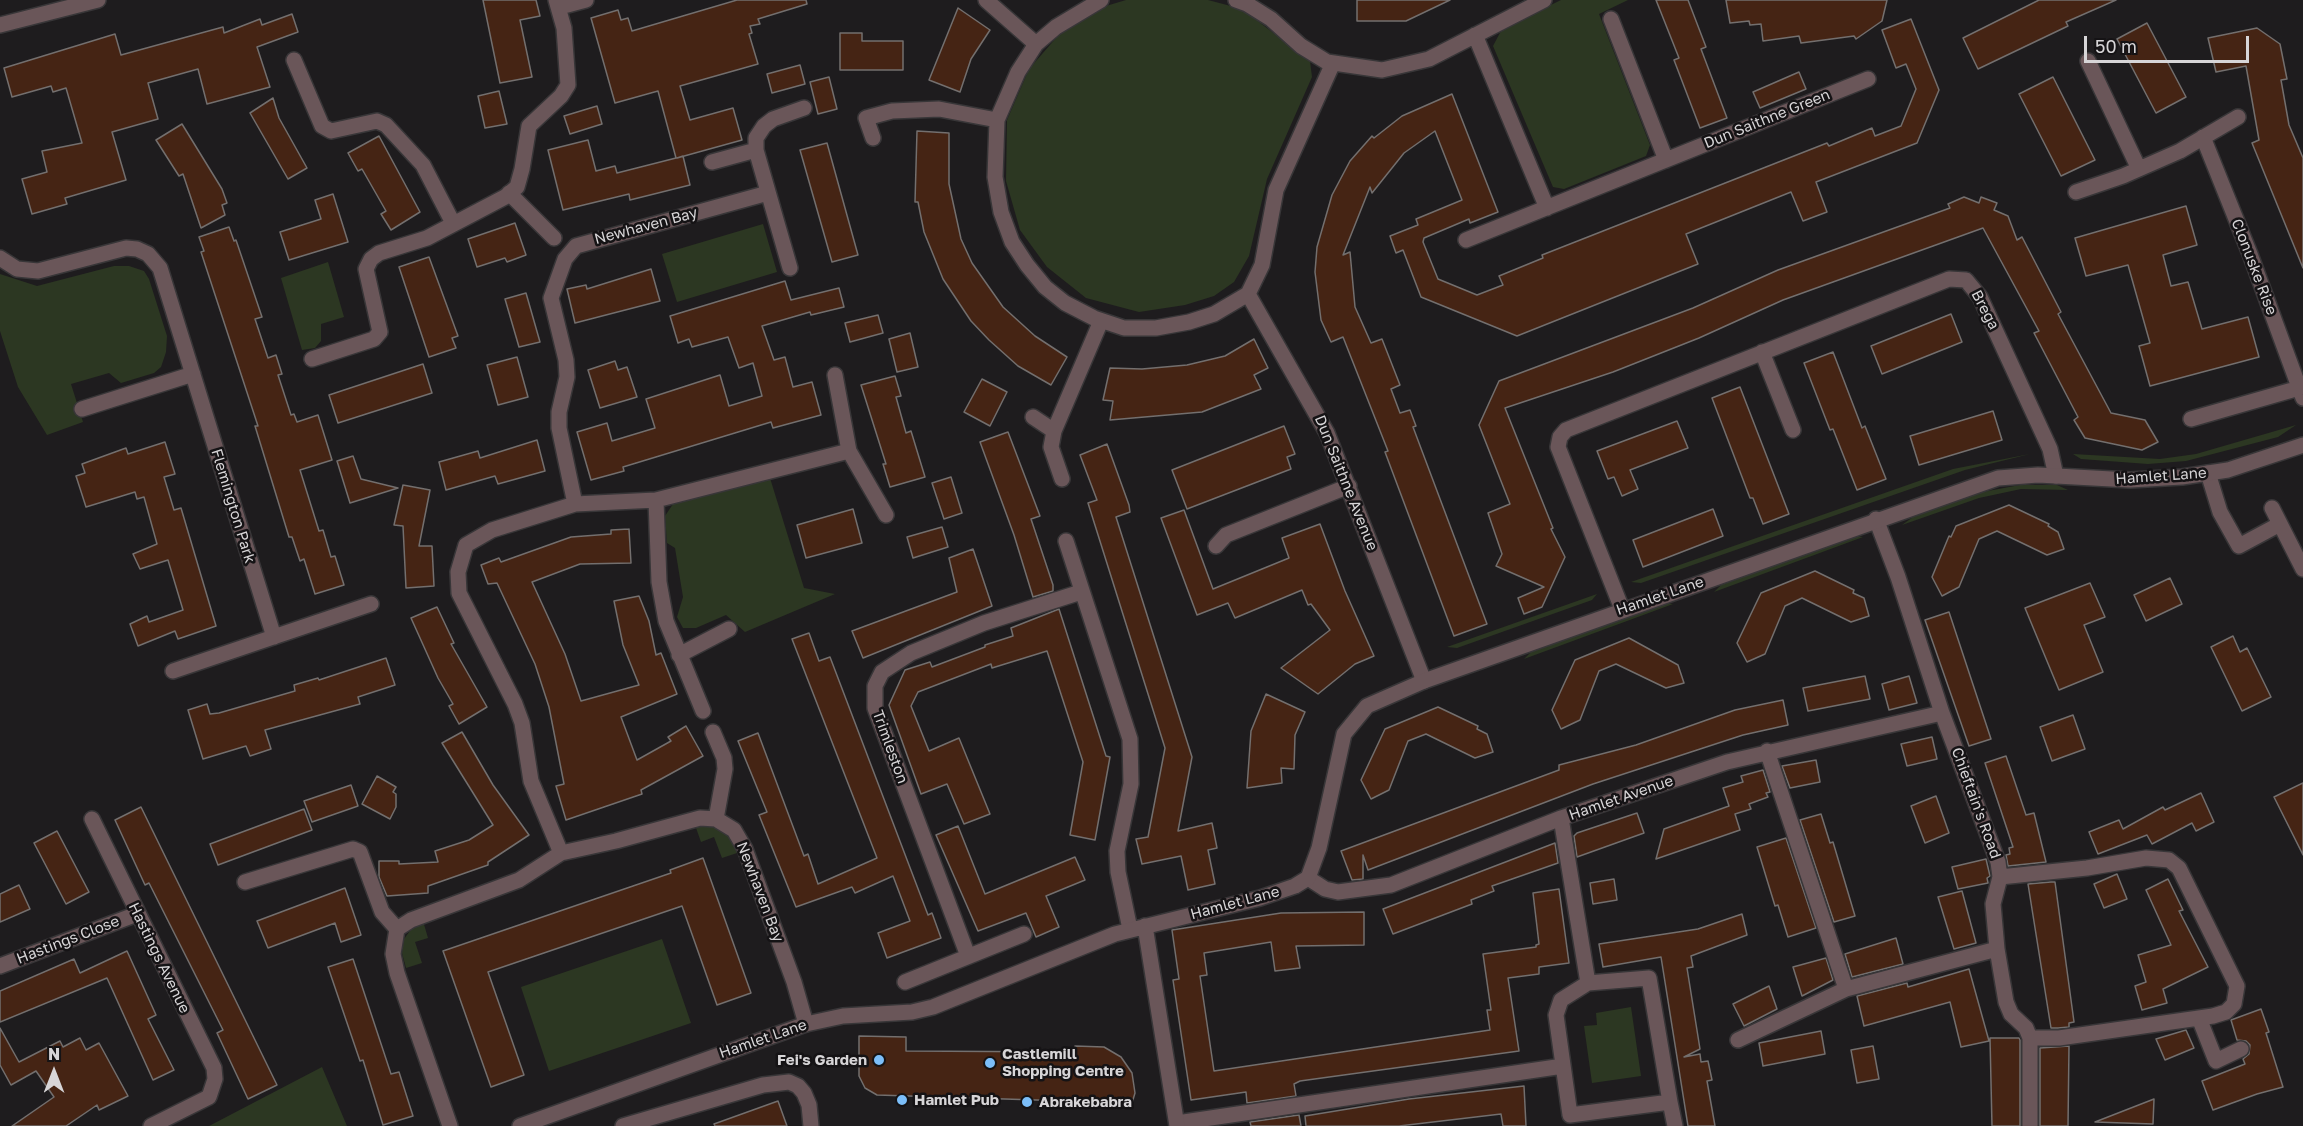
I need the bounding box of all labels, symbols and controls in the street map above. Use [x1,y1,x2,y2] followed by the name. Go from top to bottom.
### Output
[2087,24,2252,62] scale bar
[2095,35,2137,57] text: 50 m
[1701,85,1833,153] street label: Dun Saithne Green
[593,204,699,248] street label: Newhaven Bay
[2227,216,2281,318] street label: Clonuske Rise
[1967,287,2003,333] street label: Brega
[1311,413,1381,553] street label: Dun Saithne Avenue
[207,447,259,565] street label: Flemington Park
[2115,464,2207,488] street label: Hamlet Lane
[1614,573,1706,619] street label: Hamlet Lane
[868,708,912,786] street label: Trimleston
[1948,745,2004,861] street label: Chieftain's Road
[1566,772,1676,824] street label: Hamlet Avenue
[733,839,787,945] street label: Newhaven Bay
[1189,882,1281,924] street label: Hamlet Lane
[124,900,194,1016] street label: Hastings Avenue
[14,912,122,968] street label: Hastings Close
[717,1016,809,1062] street label: Hamlet Lane
[24,1042,84,1102] north arrow
[48,1044,60,1064] text: N
[1002,1045,1124,1080] place label: Castlemill Shopping Centre
[777,1051,867,1069] place label: Fei's Garden
[872,1053,886,1067] marker: Fei's Garden
[983,1056,997,1070] marker: Castlemill Shopping Centre
[914,1091,999,1109] place label: Hamlet Pub
[895,1093,909,1107] marker: Hamlet Pub
[1039,1093,1132,1111] place label: Abrakebabra
[1020,1095,1034,1109] marker: Abrakebabra

